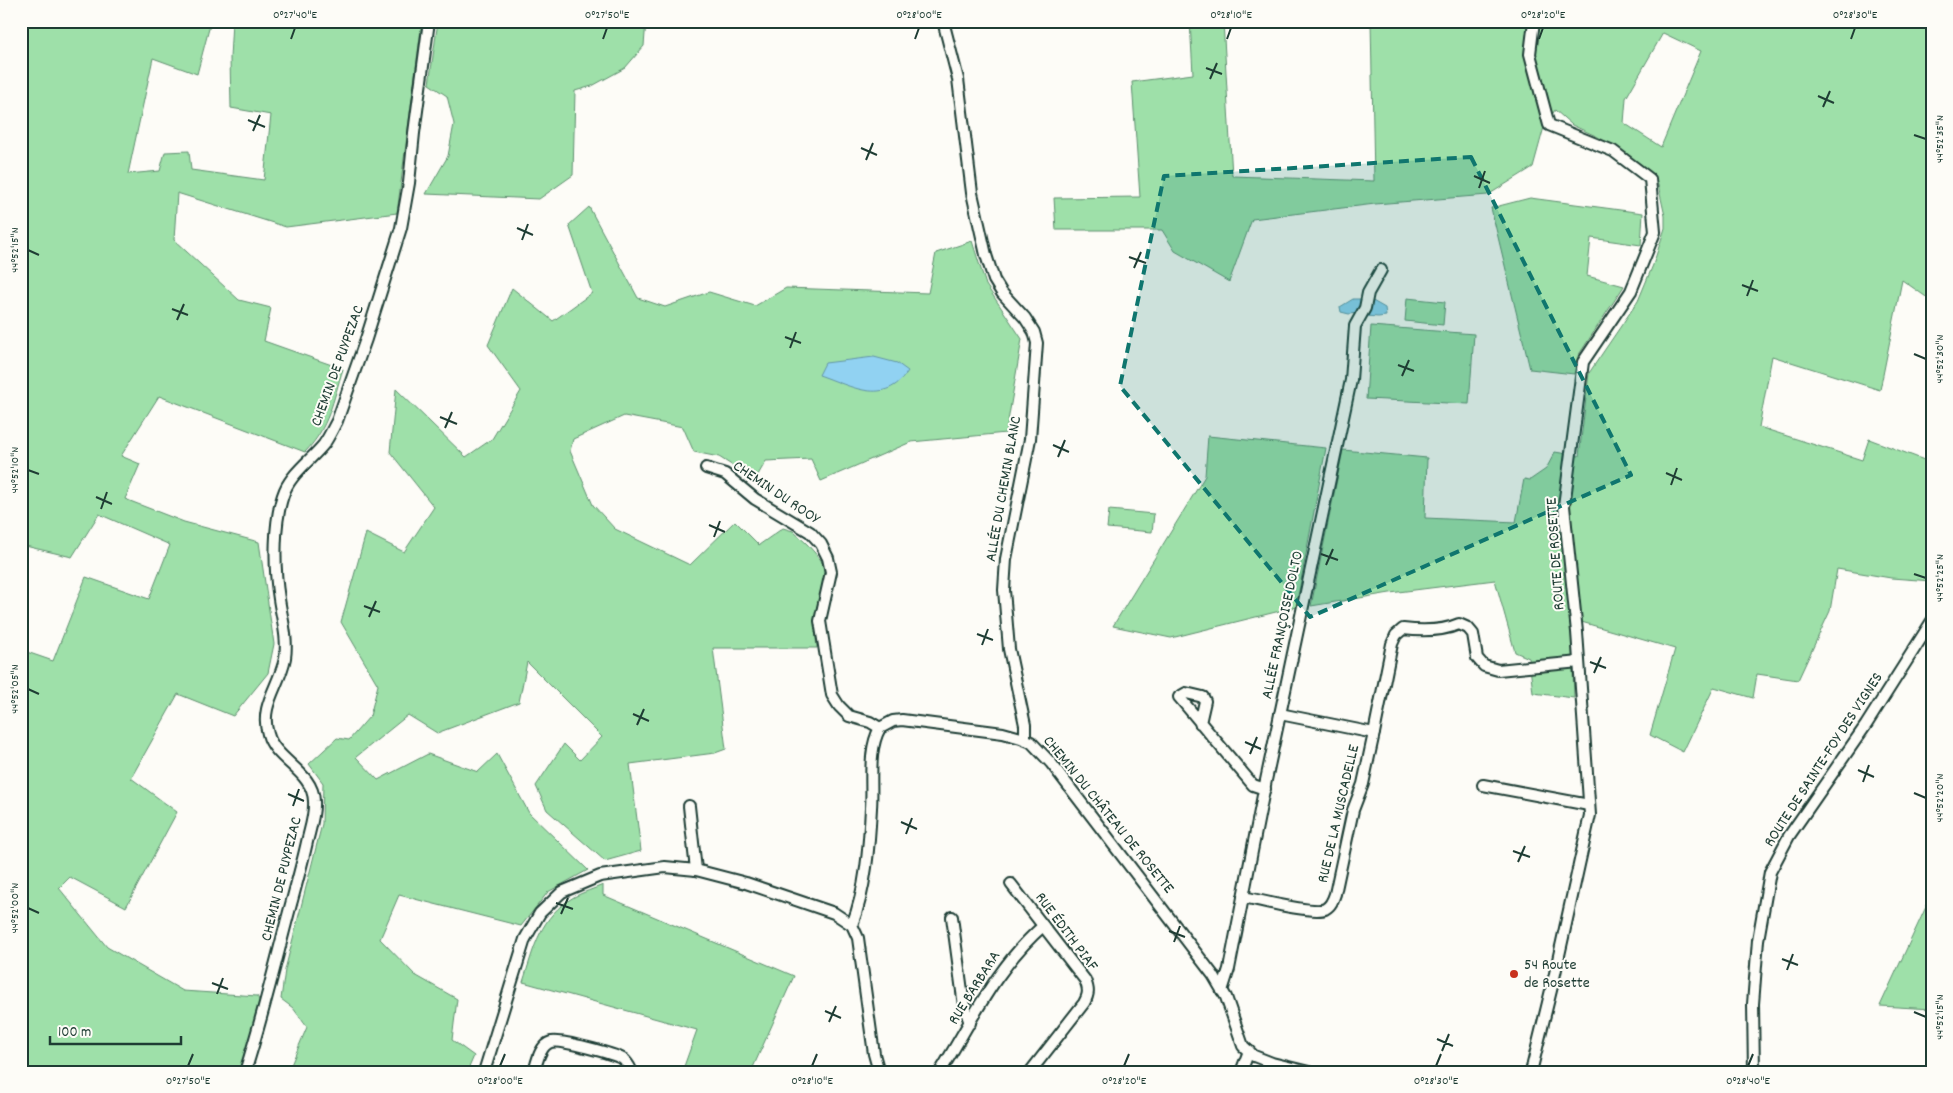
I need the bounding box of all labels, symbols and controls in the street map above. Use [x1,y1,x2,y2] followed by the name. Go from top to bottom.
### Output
[273,7,317,24] text: 0°27'40"E
[585,7,630,24] text: 0°27'50"E
[896,7,942,24] text: 0°28'00"E
[1210,7,1252,24] text: 0°28'10"E
[1521,7,1566,24] text: 0°28'20"E
[1833,7,1878,24] text: 0°28'30"E
[1932,115,1949,163] text: 44°52'35"N
[7,227,24,273] text: 44°52'15"N
[305,302,371,430] street label: CHEMIN DE PUYPEZAC
[1932,334,1949,384] text: 44°52'30"N
[980,414,1028,564] street label: ALLÉE DU CHEMIN BLANC
[7,447,24,493] text: 44°52'10"N
[728,455,825,531] street label: CHEMIN DU ROOY
[1541,496,1571,611] street label: ROUTE DE ROSETTE
[1256,549,1310,701] street label: ALLÉE FRANÇOISE DOLTO
[1932,554,1949,602] text: 44°52'25"N
[7,664,24,714] text: 44°52'05"N
[1759,668,1889,852] street label: ROUTE DE SAINTE-FOY DES VIGNES
[1037,731,1180,900] street label: CHEMIN DU CHÂTEAU DE ROSETTE
[1312,742,1366,885] street label: RUE DE LA MUSCADELLE
[1932,773,1949,822] text: 44°52'20"N
[255,814,309,944] street label: CHEMIN DE PUYPEZAC
[7,883,24,933] text: 44°52'00"N
[1029,888,1103,976] street label: RUE ÉDITH PIAF
[943,946,1007,1029] street label: RUE BARBARA
[1524,954,1590,995] place label: 54 Route de Rosette
[1508,968,1520,980] marker: 54 Route de Rosette
[1932,994,1949,1040] text: 44°52'15"N
[50,1013,181,1045] scale bar
[58,1022,91,1044] text: 100 m
[166,1073,211,1090] text: 0°27'50"E
[477,1073,523,1090] text: 0°28'00"E
[791,1073,833,1090] text: 0°28'10"E
[1102,1073,1147,1090] text: 0°28'20"E
[1414,1073,1459,1090] text: 0°28'30"E
[1726,1073,1771,1090] text: 0°28'40"E

